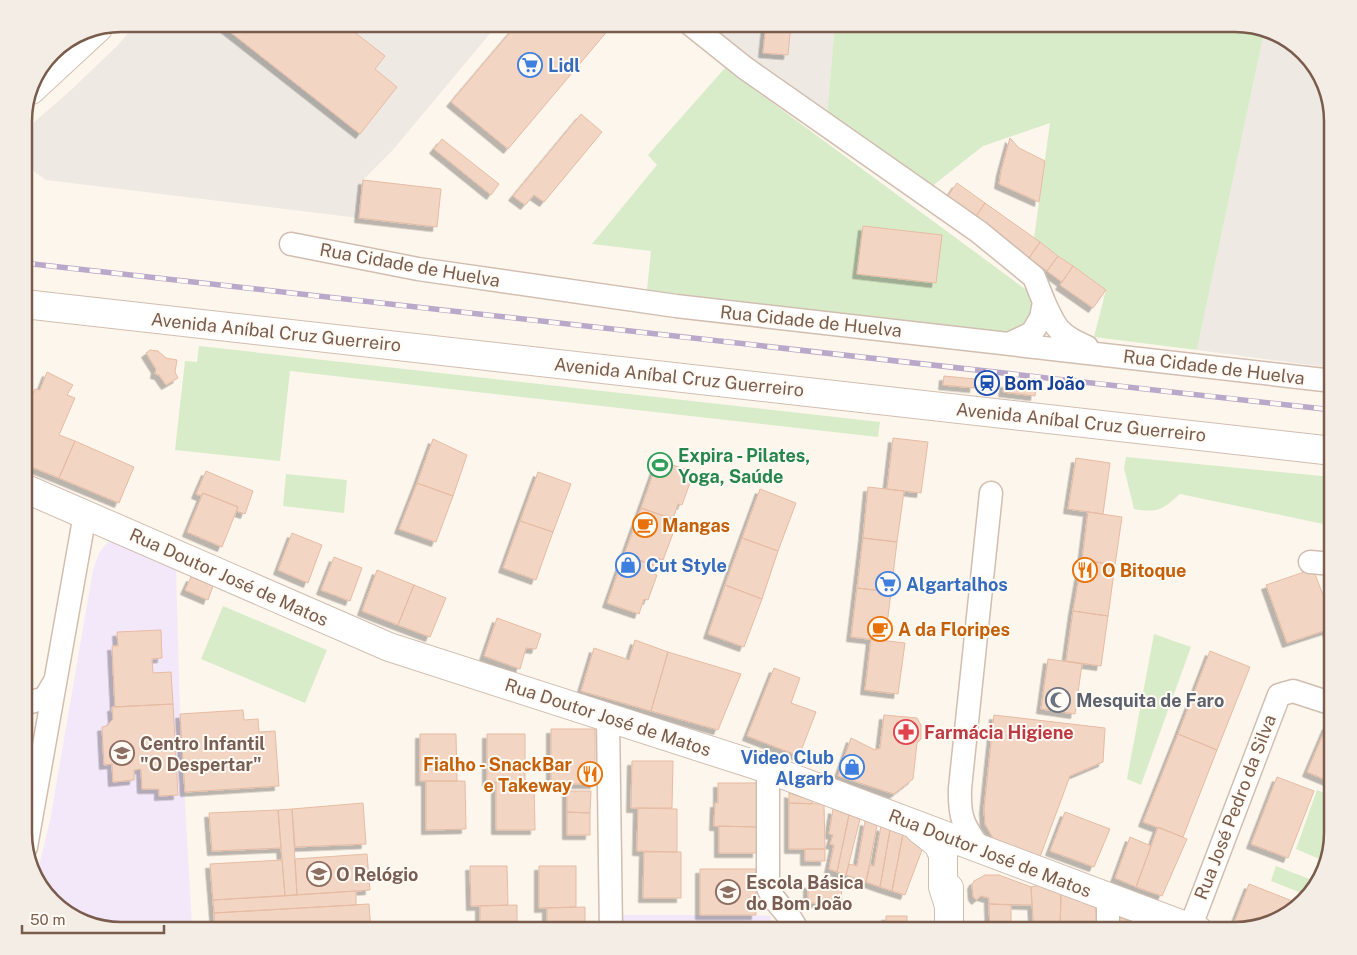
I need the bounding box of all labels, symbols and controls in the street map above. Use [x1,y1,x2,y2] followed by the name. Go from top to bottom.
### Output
[517,52,543,78] supermarket icon: Lidl
[548,55,580,76] place label: Lidl
[318,239,502,291] street label: Rua Cidade de Huelva
[719,301,903,341] street label: Rua Cidade de Huelva
[150,308,402,356] street label: Avenida Aníbal Cruz Guerreiro
[1122,345,1306,389] street label: Rua Cidade de Huelva
[553,353,805,401] street label: Avenida Aníbal Cruz Guerreiro
[974,370,1000,396] station icon: Bom João
[1004,373,1085,394] place label: Bom João
[955,398,1207,446] street label: Avenida Aníbal Cruz Guerreiro
[678,445,810,487] place label: Expira - Pilates, Yoga, Saúde
[647,452,673,478] sports icon: Expira - Pilates, Yoga, Saúde
[632,512,658,538] cafe icon: Mangas
[662,515,730,536] place label: Mangas
[126,524,332,630] street label: Rua Doutor José de Matos
[615,552,641,578] shop icon: Cut Style
[646,555,727,576] place label: Cut Style
[1072,557,1098,583] restaurant icon: O Bitoque
[1102,560,1186,581] place label: O Bitoque
[875,571,901,597] supermarket icon: Algartalhos
[906,574,1008,595] place label: Algartalhos
[867,616,893,642] cafe icon: A da Floripes
[898,619,1010,640] place label: A da Floripes
[502,674,714,760] street label: Rua Doutor José de Matos
[1045,687,1071,713] mosque icon: Mesquita de Faro
[1076,690,1224,711] place label: Mesquita de Faro
[1190,711,1280,903] street label: Rua José Pedro da Silva
[893,719,919,745] pharmacy icon: Farmácia Higiene
[924,722,1074,743] place label: Farmácia Higiene
[140,733,265,775] place label: Centro Infantil "O Despertar"
[109,740,135,766] school or university icon: Centro Infantil "O Despertar"
[740,747,834,789] place label: Video Club Algarb
[423,754,573,796] place label: Fialho - SnackBar e Takeway
[839,754,865,780] shop icon: Video Club Algarb
[577,761,603,787] restaurant icon: Fialho - SnackBar e Takeway
[886,805,1094,901] street label: Rua Doutor José de Matos
[306,861,332,887] school or university icon: O Relógio
[336,864,418,885] place label: O Relógio
[746,872,864,914] place label: Escola Básica do Bom João
[715,879,741,905] school or university icon: Escola Básica do Bom João
[22,902,165,934] scale bar
[30,911,65,928] text: 50 m

